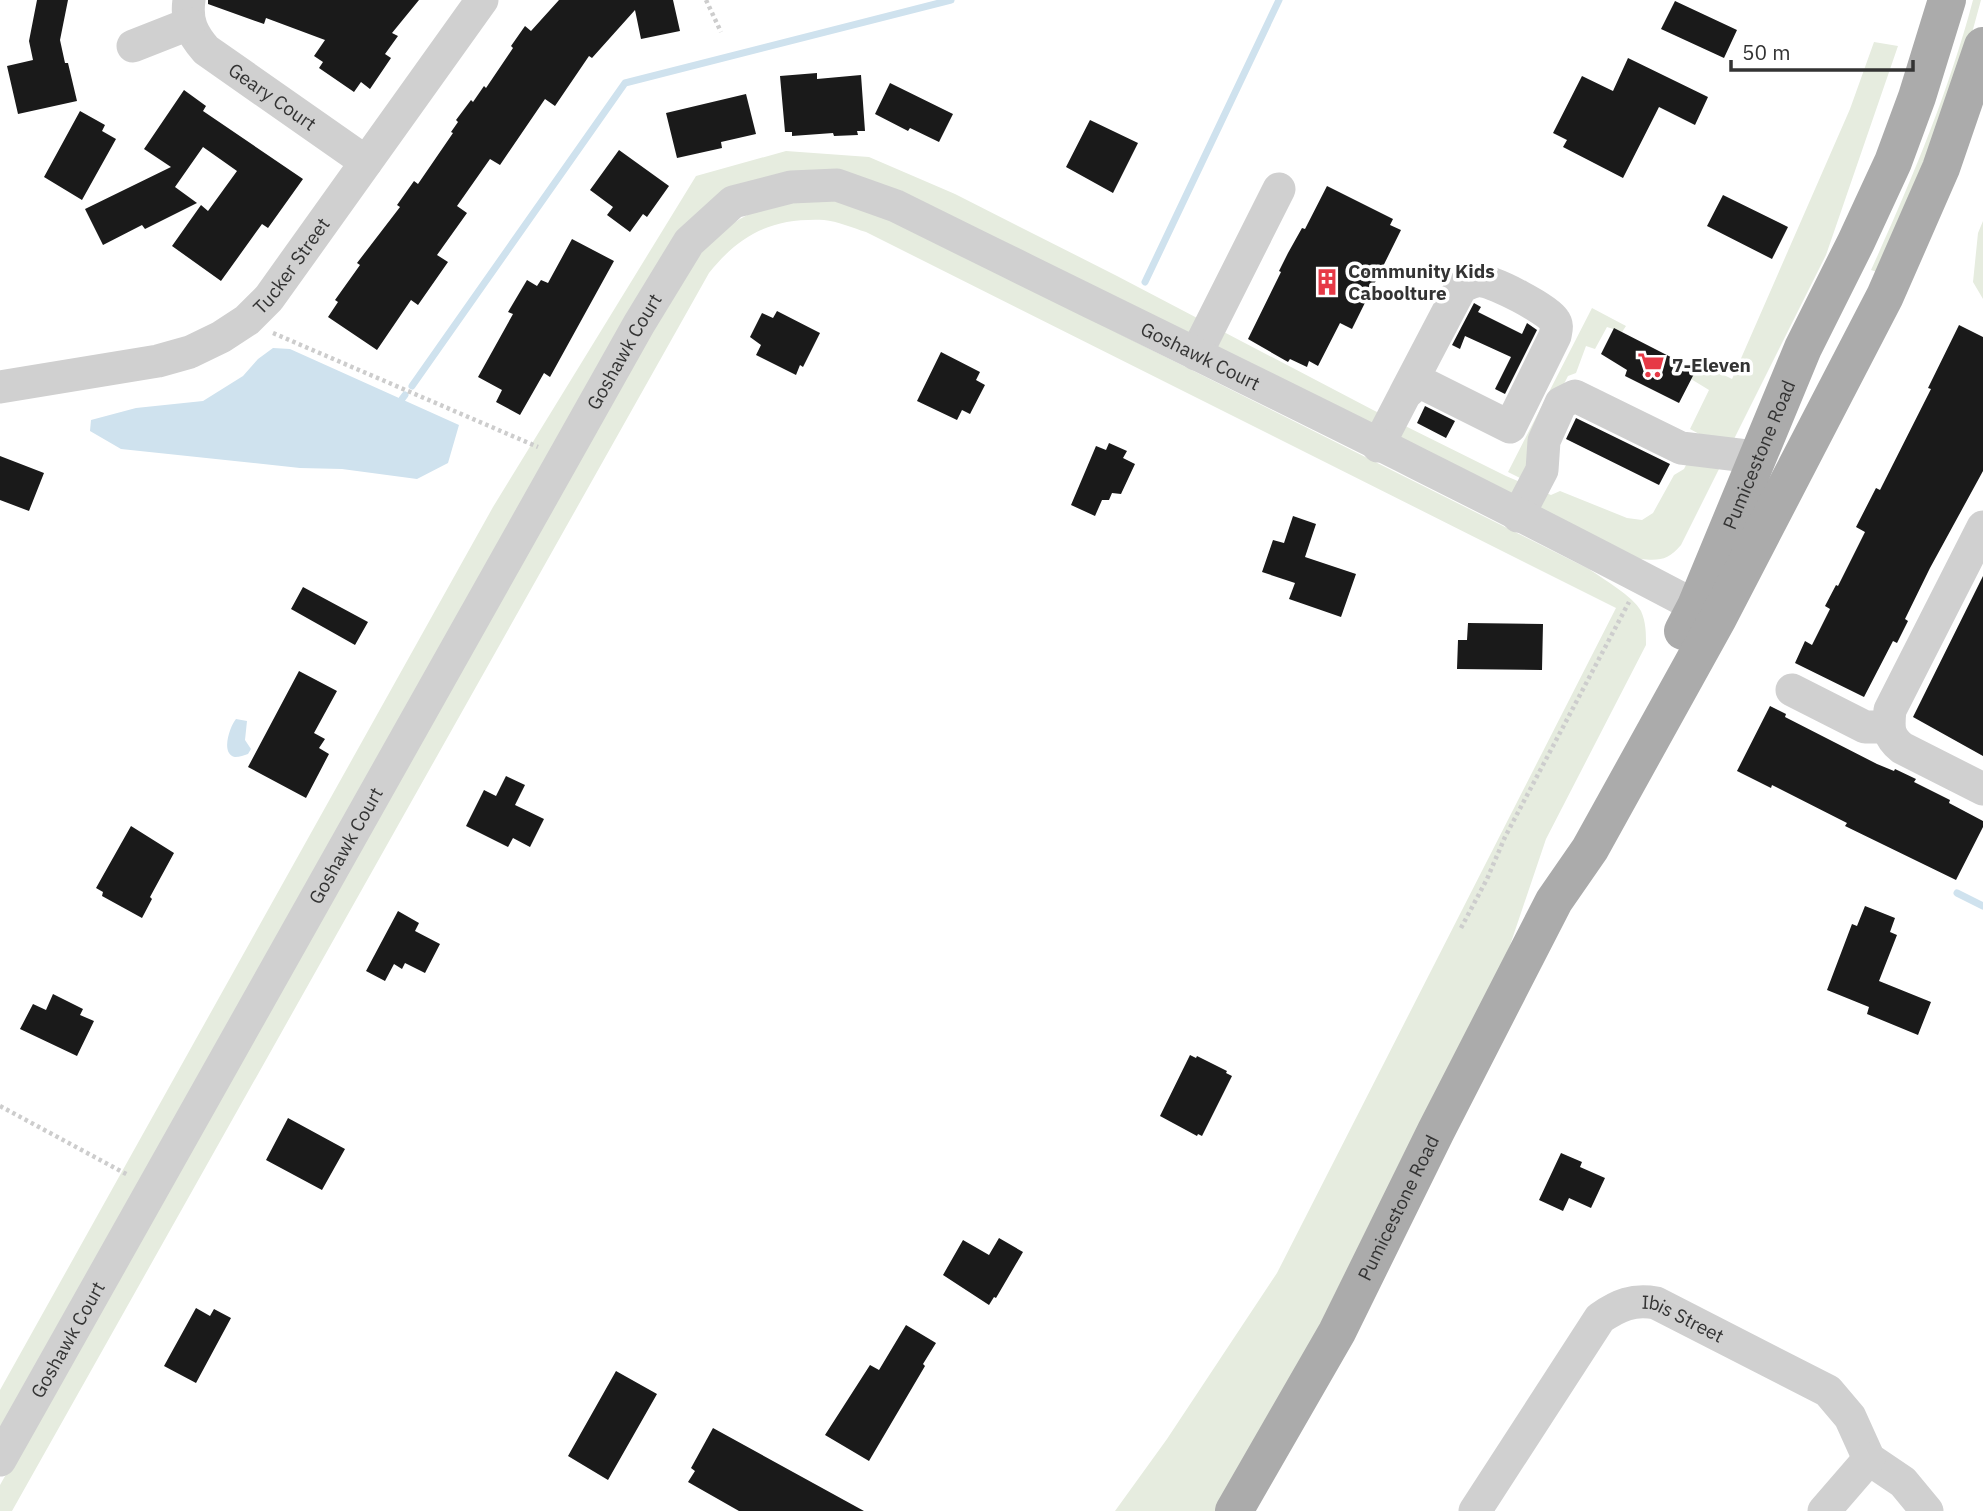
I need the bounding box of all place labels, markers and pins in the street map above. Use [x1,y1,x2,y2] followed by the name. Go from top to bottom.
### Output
[1348,259,1495,305] place label: Community Kids Caboolture
[1312,267,1342,297] building icon: Community Kids Caboolture
[1636,350,1666,380] supermarket icon: 7-Eleven
[1672,353,1751,377] place label: 7-Eleven

